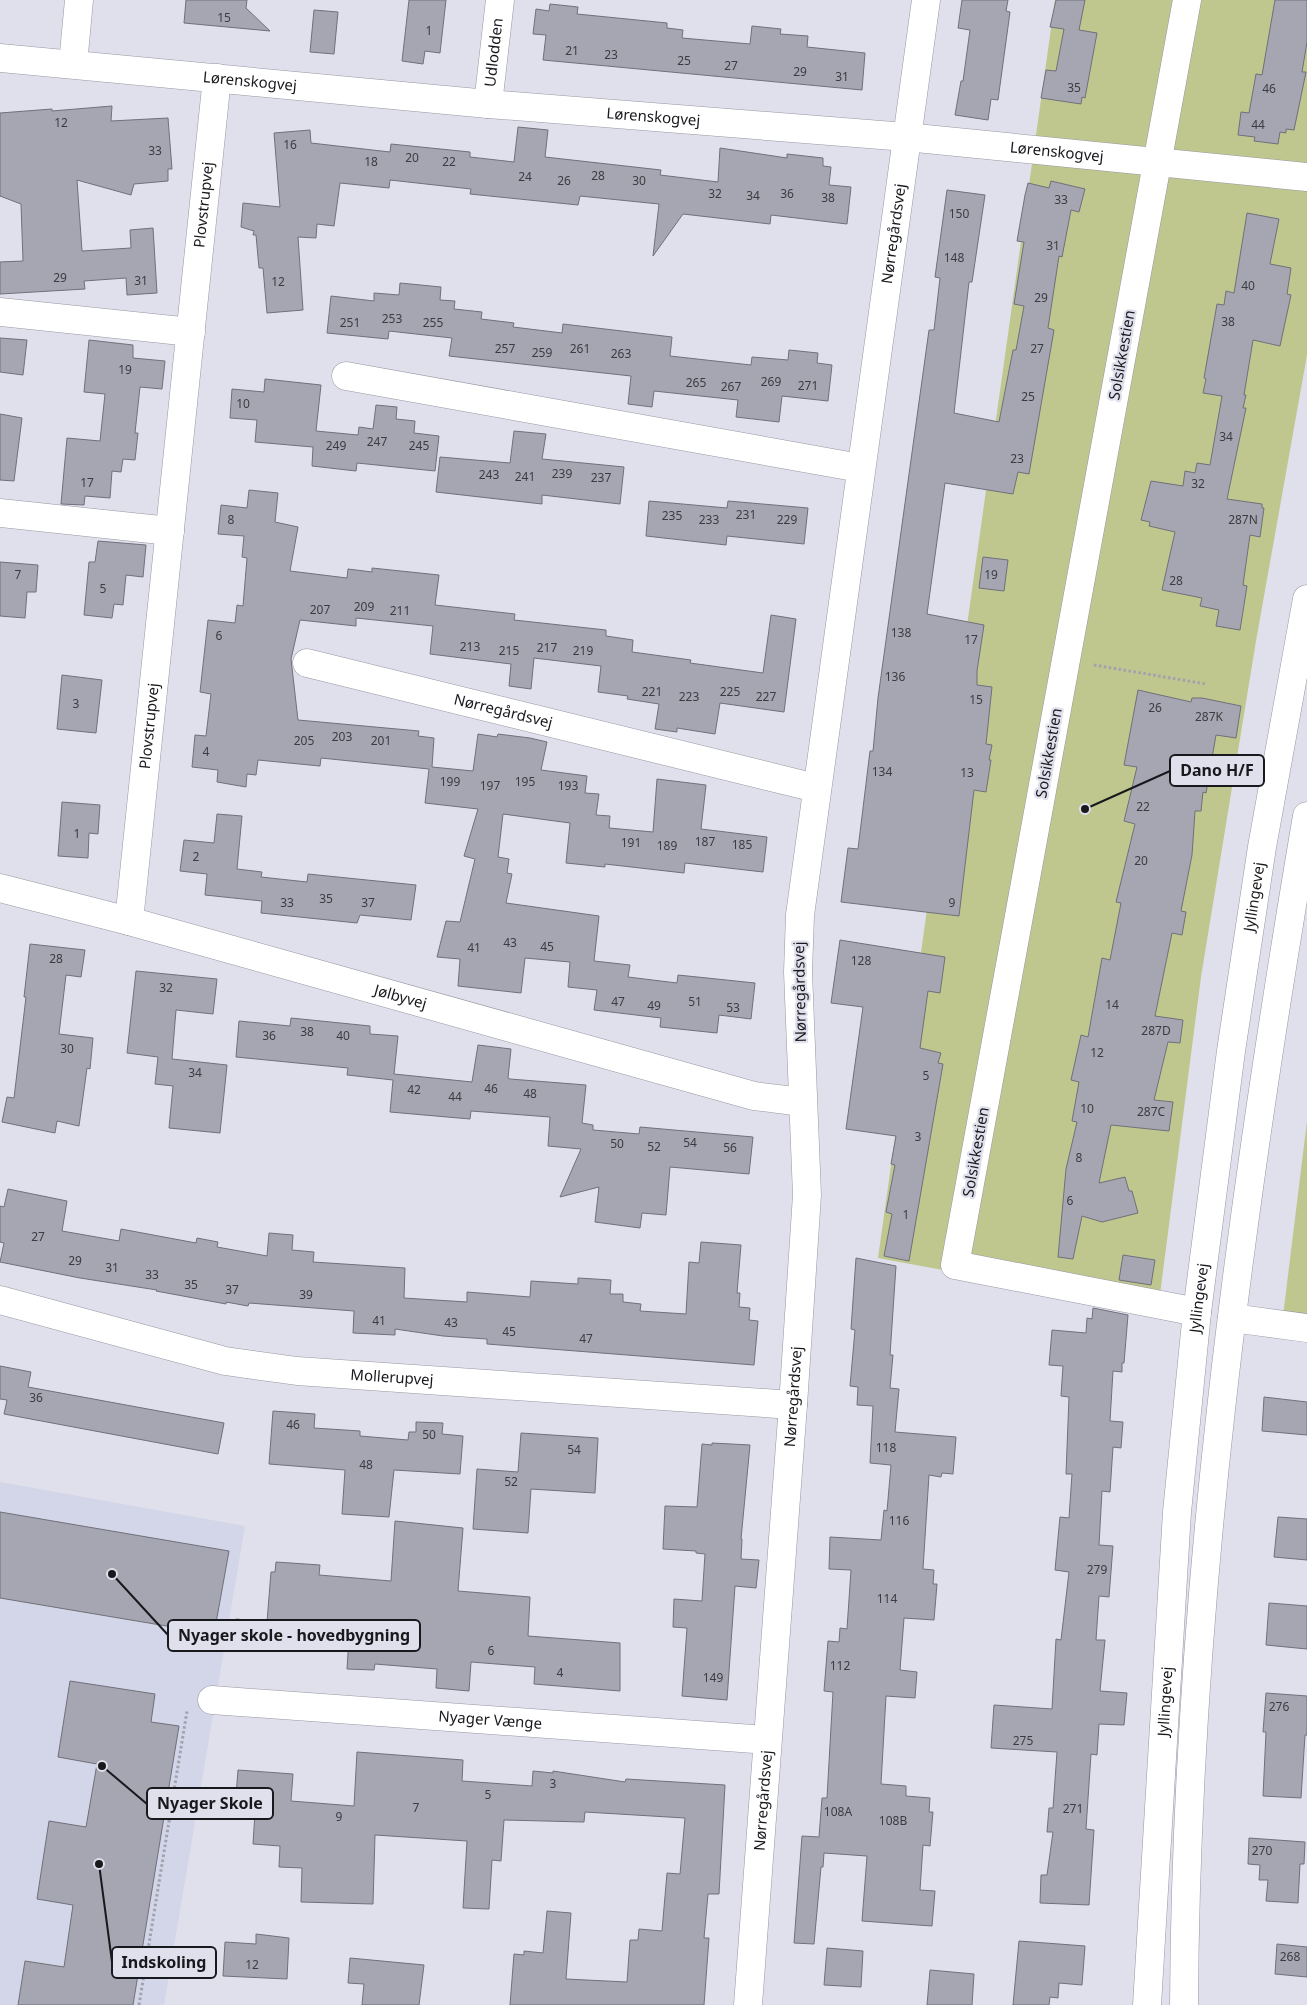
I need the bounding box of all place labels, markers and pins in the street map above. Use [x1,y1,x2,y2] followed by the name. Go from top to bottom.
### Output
[1170,755,1264,786] callout: Dano H/F
[168,1620,420,1651] callout: Nyager skole - hovedbygning
[147,1788,273,1819] callout: Nyager Skole
[112,1947,216,1978] callout: Indskoling

